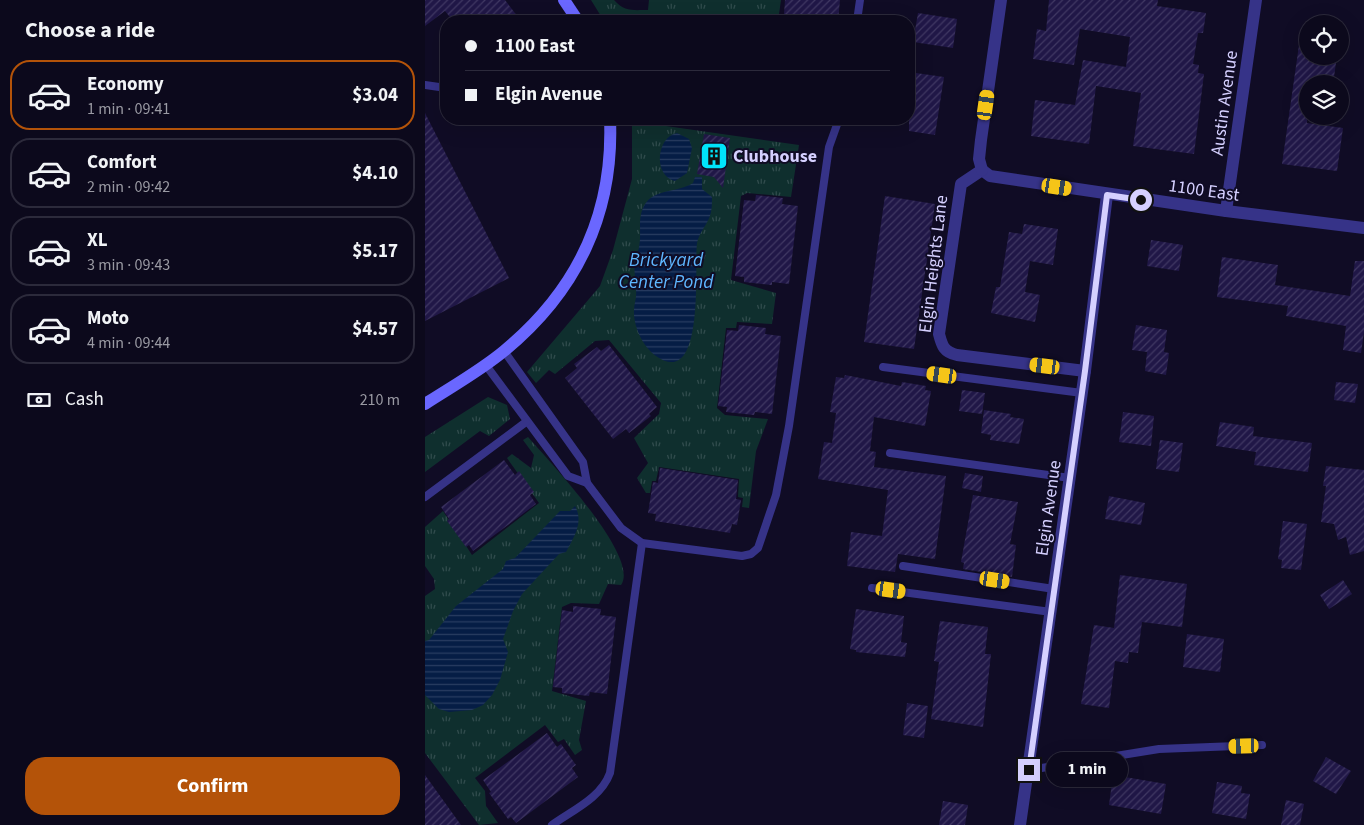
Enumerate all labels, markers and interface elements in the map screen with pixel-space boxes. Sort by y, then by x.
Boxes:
text: Choose a ride [25,14,155,46]
map controls [1299,15,1349,125]
button: locate [1299,15,1349,65]
text: 1100 East [495,33,575,60]
street label: Austin Avenue [1205,49,1244,157]
text: Economy [87,71,164,98]
icon: car [27,73,72,118]
button: layers [1299,75,1349,125]
text: Elgin Avenue [495,81,603,108]
text: $3.04 [352,82,398,109]
car [976,89,995,121]
text: 1 min · 09:41 [87,98,170,120]
building icon: Clubhouse [699,141,729,171]
place label: Clubhouse [733,144,817,169]
text: Comfort [87,149,157,176]
icon: car [27,151,72,196]
text: $4.10 [352,160,398,187]
street label: 1100 East [1167,173,1241,208]
text: 2 min · 09:42 [87,176,170,198]
car [1041,177,1072,197]
route start [1130,189,1152,211]
street label: Elgin Heights Lane [913,194,954,334]
text: XL [87,227,108,254]
icon: car [27,229,72,274]
text: $5.17 [352,238,398,265]
water label: Brickyard Center Pond [619,247,714,296]
text: 3 min · 09:43 [87,254,170,276]
text: Moto [87,305,129,332]
icon: car [27,307,72,352]
text: $4.57 [352,316,398,343]
text: 4 min · 09:44 [87,332,170,354]
car [1029,357,1060,375]
car [926,365,957,385]
icon: cash [25,386,53,414]
text: Cash [65,386,104,413]
text: 210 m [360,389,400,411]
street label: Elgin Avenue [1029,458,1068,558]
car [979,570,1010,590]
car [875,580,906,600]
car [1228,738,1259,754]
callout: 1 min [1047,752,1129,788]
button: Confirm [25,757,400,815]
text: 1 min [1068,758,1106,780]
route end [1018,759,1040,781]

